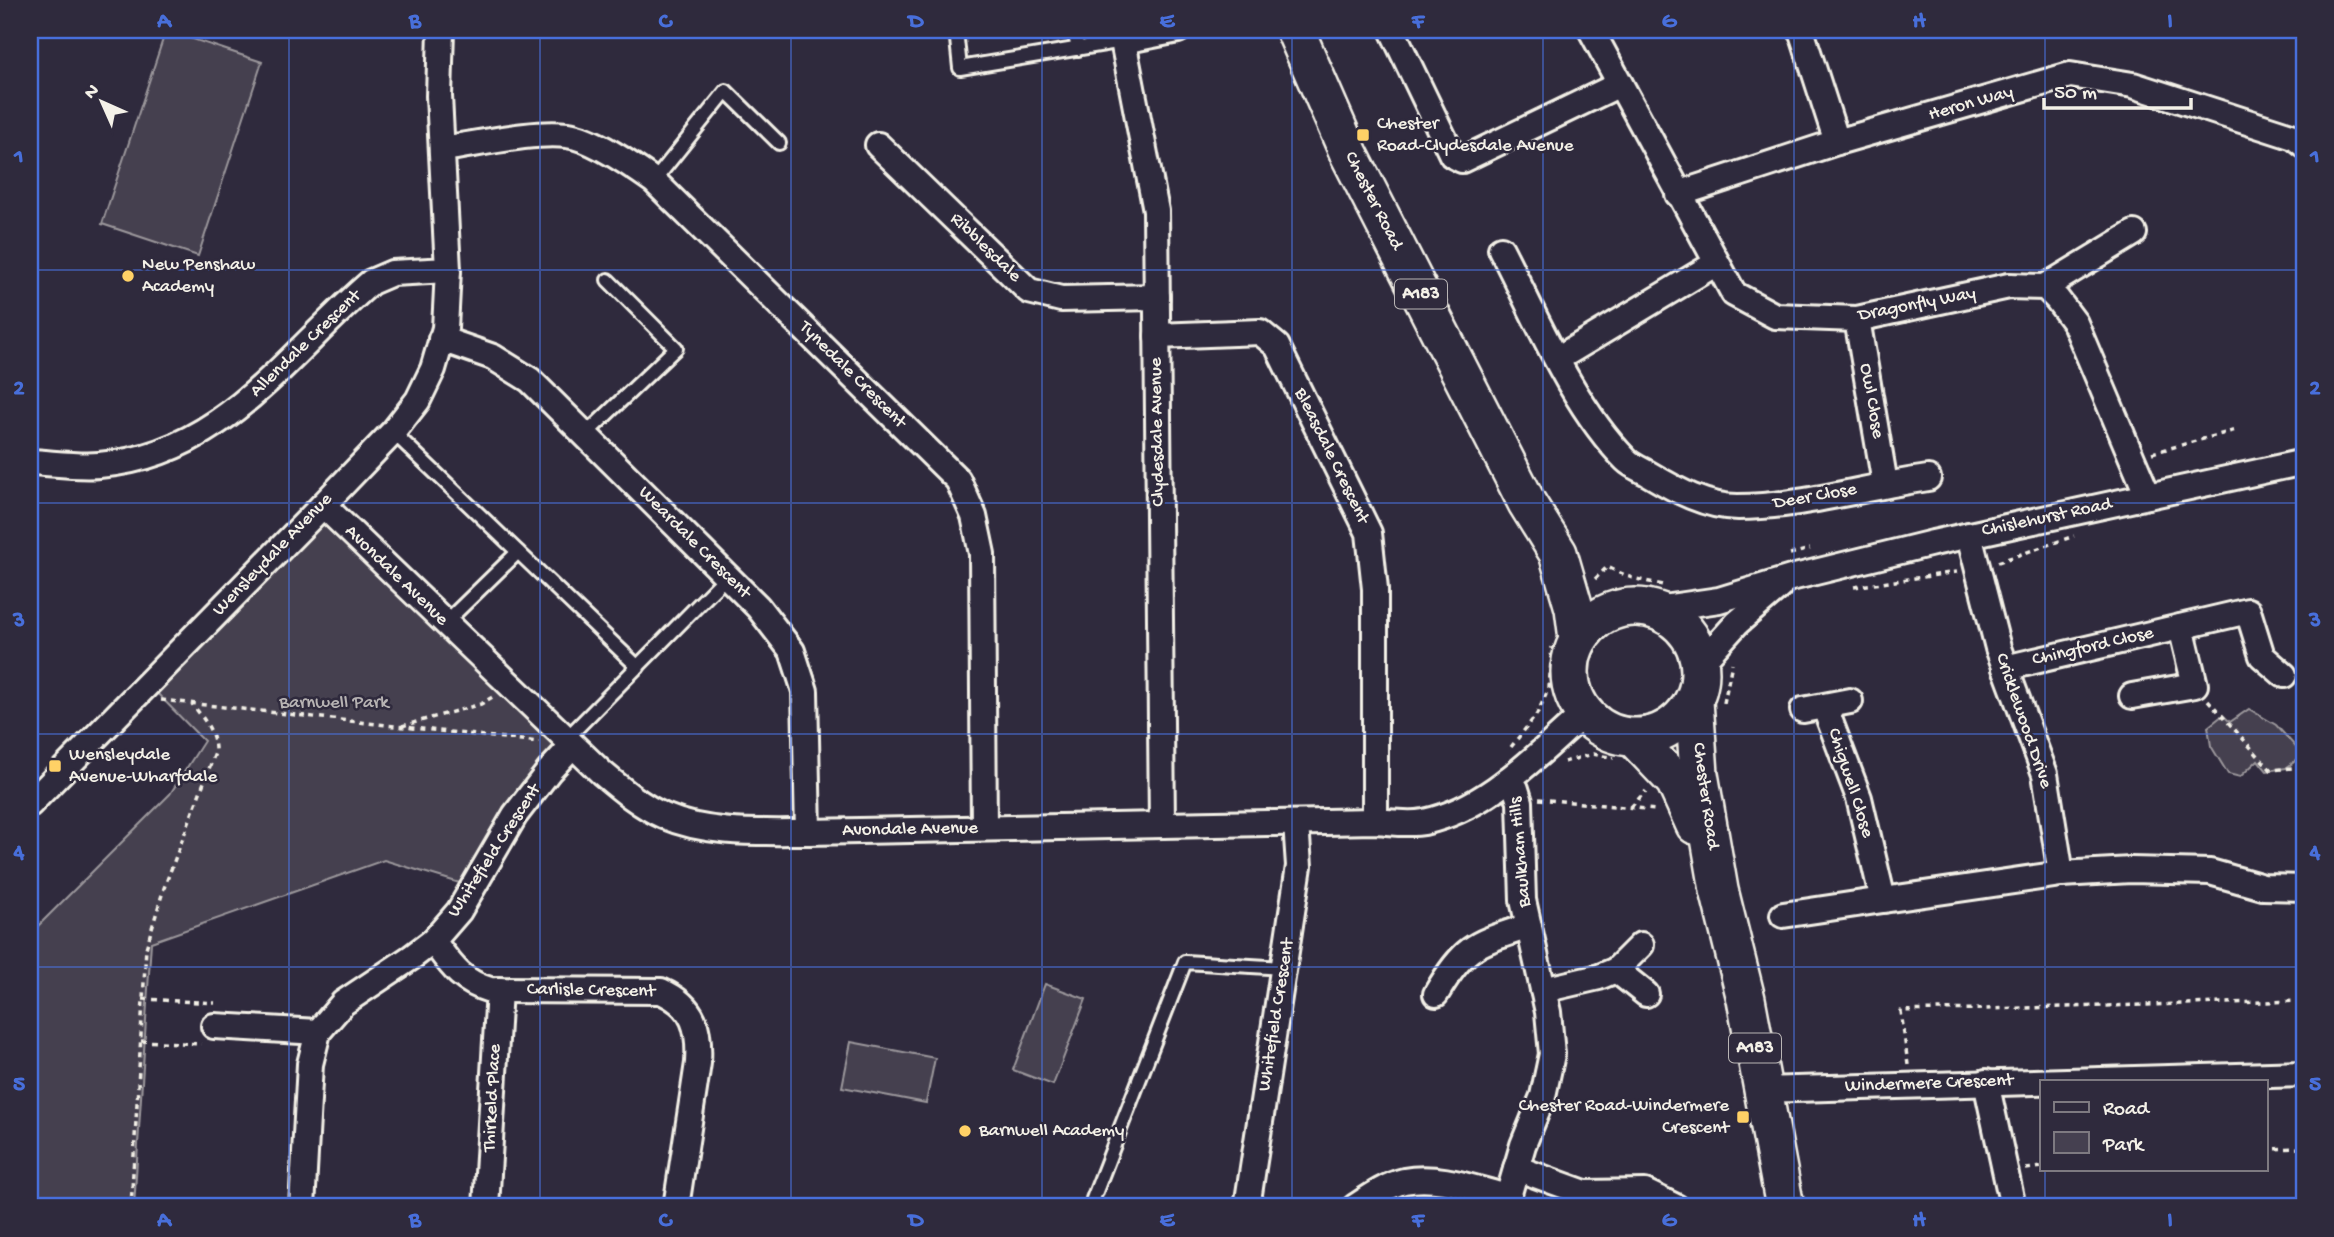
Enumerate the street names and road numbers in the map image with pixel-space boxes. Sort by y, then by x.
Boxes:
street label: Heron Way [1926,81,2017,127]
street label: Chester Road [1338,148,1409,256]
street label: Ribblesdale [944,208,1026,288]
road number: A183 [1395,280,1447,308]
street label: Dragonfly Way [1854,282,1978,328]
street label: Allendale Crescent [246,284,368,403]
street label: Tynedale Crescent [793,316,912,435]
street label: Clydesdale Avenue [1145,357,1171,507]
street label: Owl Close [1853,362,1889,441]
street label: Bleasdale Crescent [1288,383,1375,530]
street label: Deer Close [1769,478,1859,516]
street label: Weardale Crescent [633,482,757,606]
street label: Wensleydale Avenue [208,488,338,621]
street label: Chislehurst Road [1980,493,2116,543]
street label: Avondale Avenue [339,521,453,632]
street label: Chingford Close [2030,622,2156,672]
street label: Cricklewood Drive [1989,650,2057,792]
street label: Chigwell Close [1821,725,1879,841]
street label: Chester Road [1686,741,1724,853]
street label: Whitefield Crescent [443,778,548,922]
street label: Baulkham Hills [1505,795,1537,909]
street label: Avondale Avenue [842,817,978,843]
street label: Whitefield Crescent [1254,935,1301,1093]
street label: Carlisle Crescent [527,978,658,1004]
road number: A183 [1729,1034,1781,1063]
street label: Thirkeld Place [479,1043,507,1153]
street label: Windermere Crescent [1845,1069,2016,1098]

